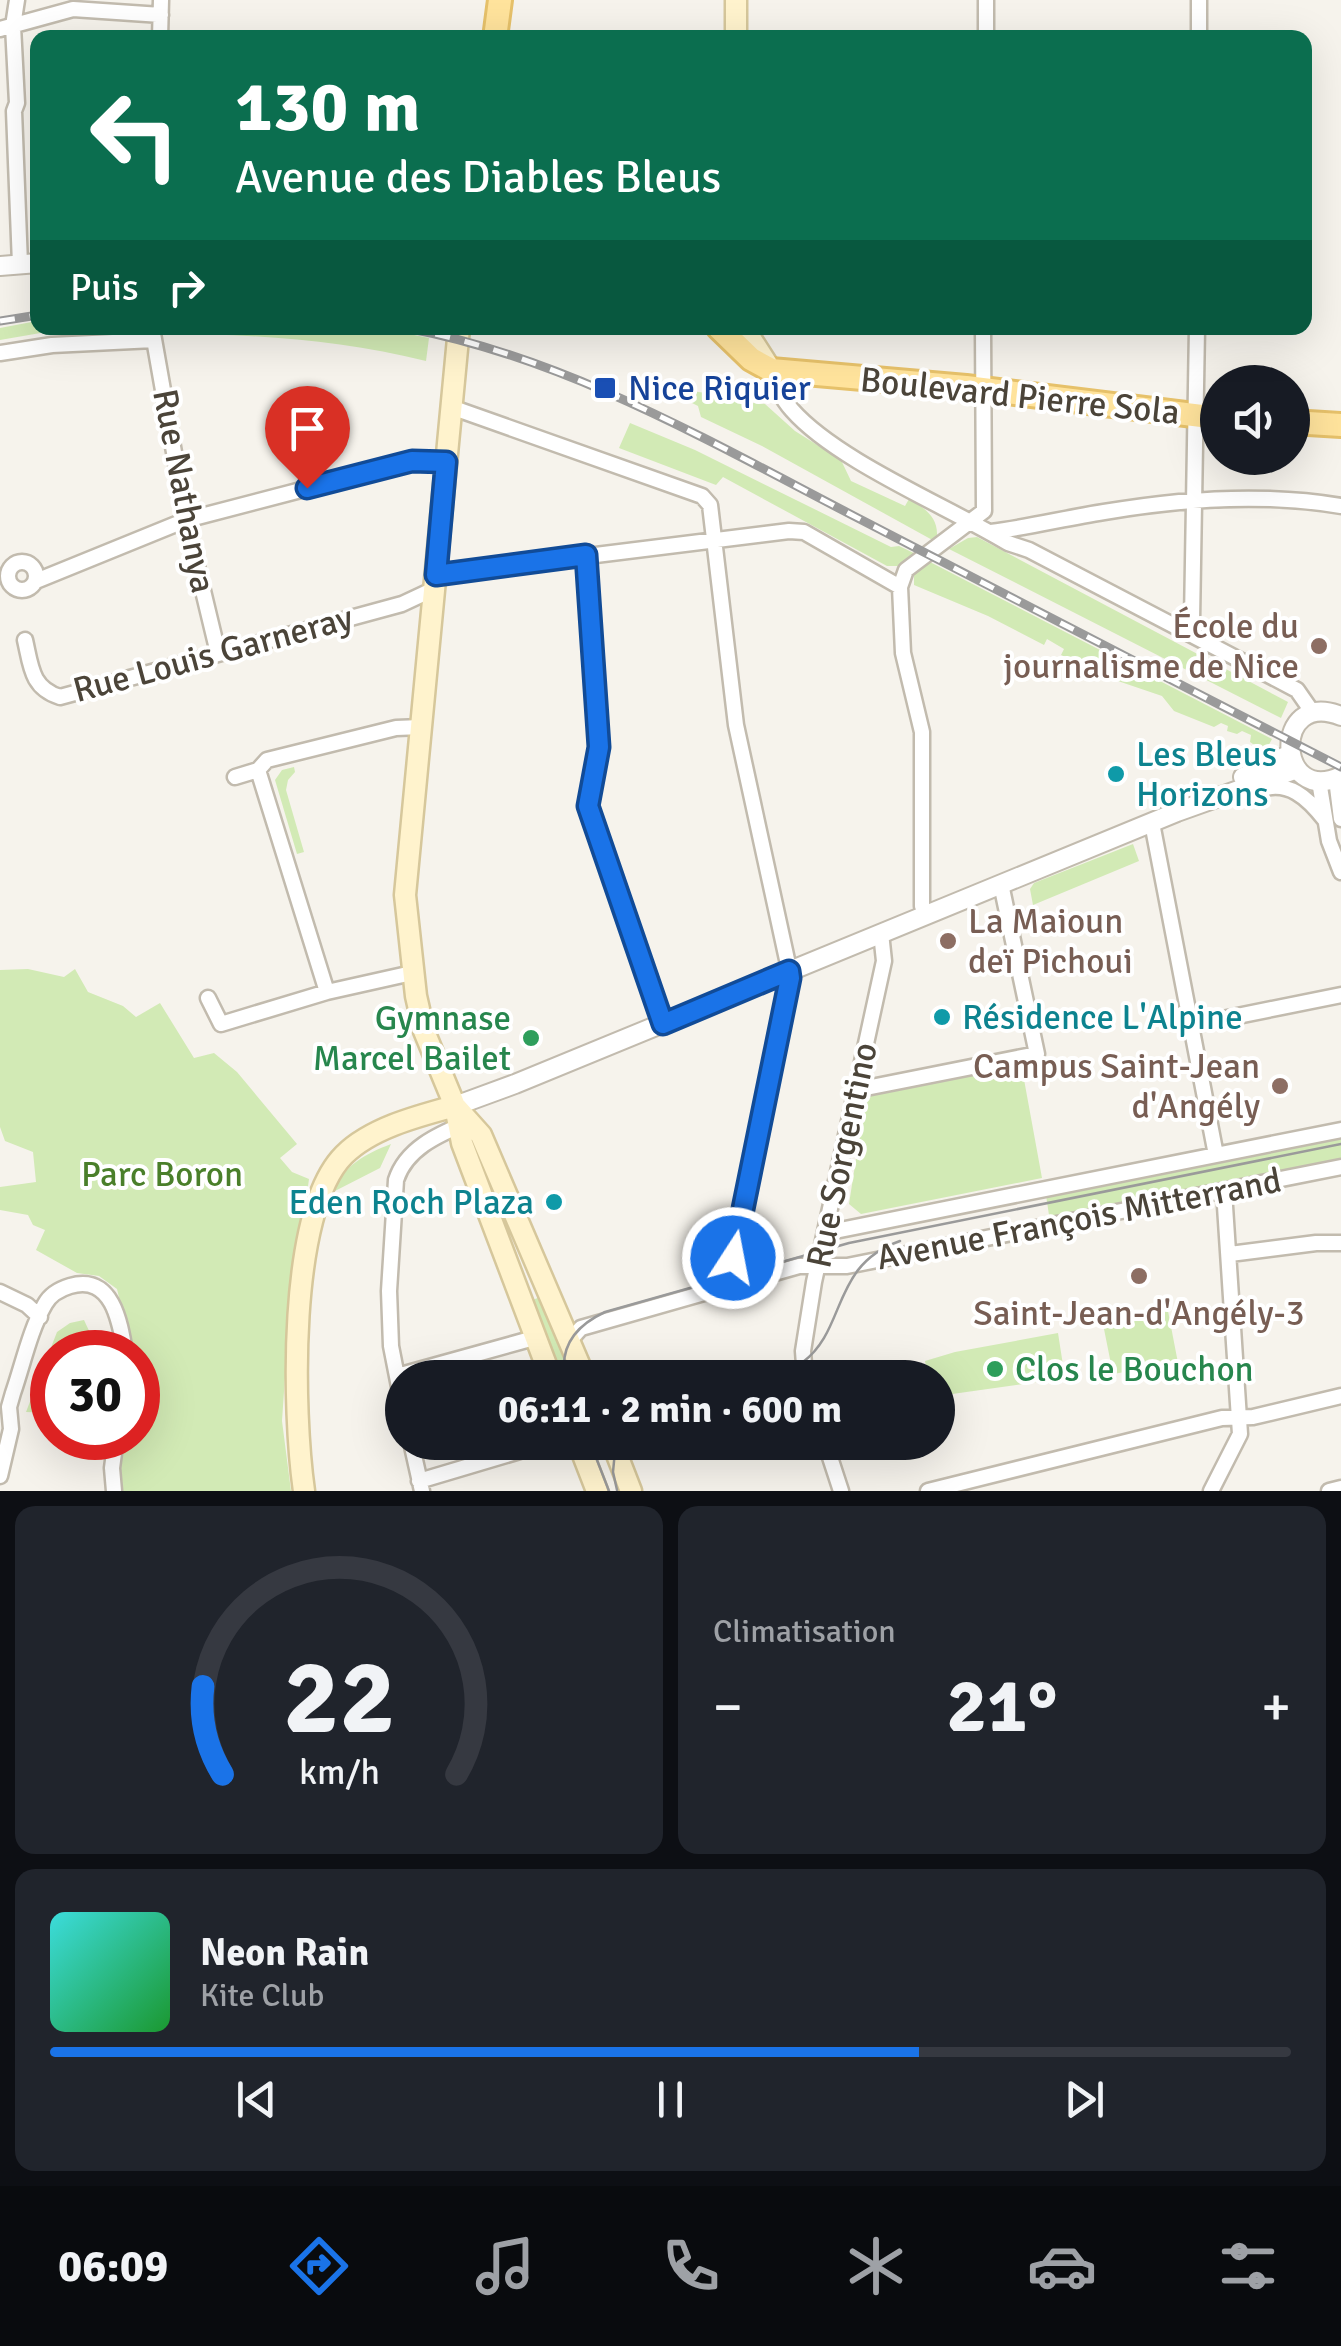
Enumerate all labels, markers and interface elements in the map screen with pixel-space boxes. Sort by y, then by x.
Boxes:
text: 130 m [235,64,420,150]
icon: left [70,70,200,200]
text: Avenue des Diables Bleus [235,150,721,205]
icon: right [159,260,214,315]
text: Puis [70,264,139,311]
street label: Boulevard Pierre Sola [858,358,1182,434]
map controls [1200,365,1310,475]
button: sound [1200,365,1310,475]
place label: Nice Riquier [628,367,811,410]
marker: Nice Riquier [592,375,618,401]
street label: Rue Nathanya [143,385,225,597]
pin [265,386,350,489]
icon: arrive [280,401,335,456]
street label: Rue Louis Garneray [69,596,357,712]
place label: École du journalisme de Nice [1003,605,1299,688]
marker: École du journalisme de Nice [1308,635,1330,657]
place label: Les Bleus Horizons [1136,733,1277,816]
marker: Les Bleus Horizons [1105,763,1127,785]
place label: La Maioun deï Pichoui [968,900,1133,983]
marker: La Maioun deï Pichoui [937,930,959,952]
place label: Résidence L'Alpine [962,996,1243,1039]
place label: Gymnase Marcel Bailet [313,997,511,1080]
marker: Résidence L'Alpine [931,1006,953,1028]
marker: Gymnase Marcel Bailet [520,1027,542,1049]
street label: Rue Sorgentino [797,1038,887,1272]
place label: Campus Saint-Jean d'Angély [973,1045,1260,1128]
marker: Campus Saint-Jean d'Angély [1269,1075,1291,1097]
park label: Parc Boron [81,1153,243,1196]
street label: Avenue François Mitterrand [873,1159,1285,1279]
place label: Eden Roch Plaza [288,1181,534,1224]
marker: Eden Roch Plaza [543,1191,565,1213]
position arrow [681,1206,785,1310]
marker: Saint-Jean-d'Angély-3 [1128,1265,1150,1287]
place label: Saint-Jean-d'Angély-3 [973,1292,1305,1335]
speed limit sign: 30 [30,1330,160,1460]
place label: Clos le Bouchon [1015,1348,1254,1391]
marker: Clos le Bouchon [984,1358,1006,1380]
text: 06:11 · 2 min · 600 m [498,1386,842,1433]
text: Climatisation [713,1612,896,1651]
text: 22 [283,1634,395,1762]
text: 21° [947,1660,1058,1753]
text: − [713,1673,743,1741]
text: + [1261,1673,1291,1741]
text: km/h [299,1750,379,1794]
text: Neon Rain [200,1929,369,1976]
text: Kite Club [200,1976,324,2015]
icon: previous [229,2072,284,2127]
icon: pause [643,2072,698,2127]
icon: next [1057,2072,1112,2127]
icon: directions [284,2231,354,2301]
icon: music [470,2231,540,2301]
icon: phone [656,2231,726,2301]
icon: climate [841,2231,911,2301]
icon: car [1027,2231,1097,2301]
icon: filters [1213,2231,1283,2301]
text: 06:09 [58,2239,168,2294]

